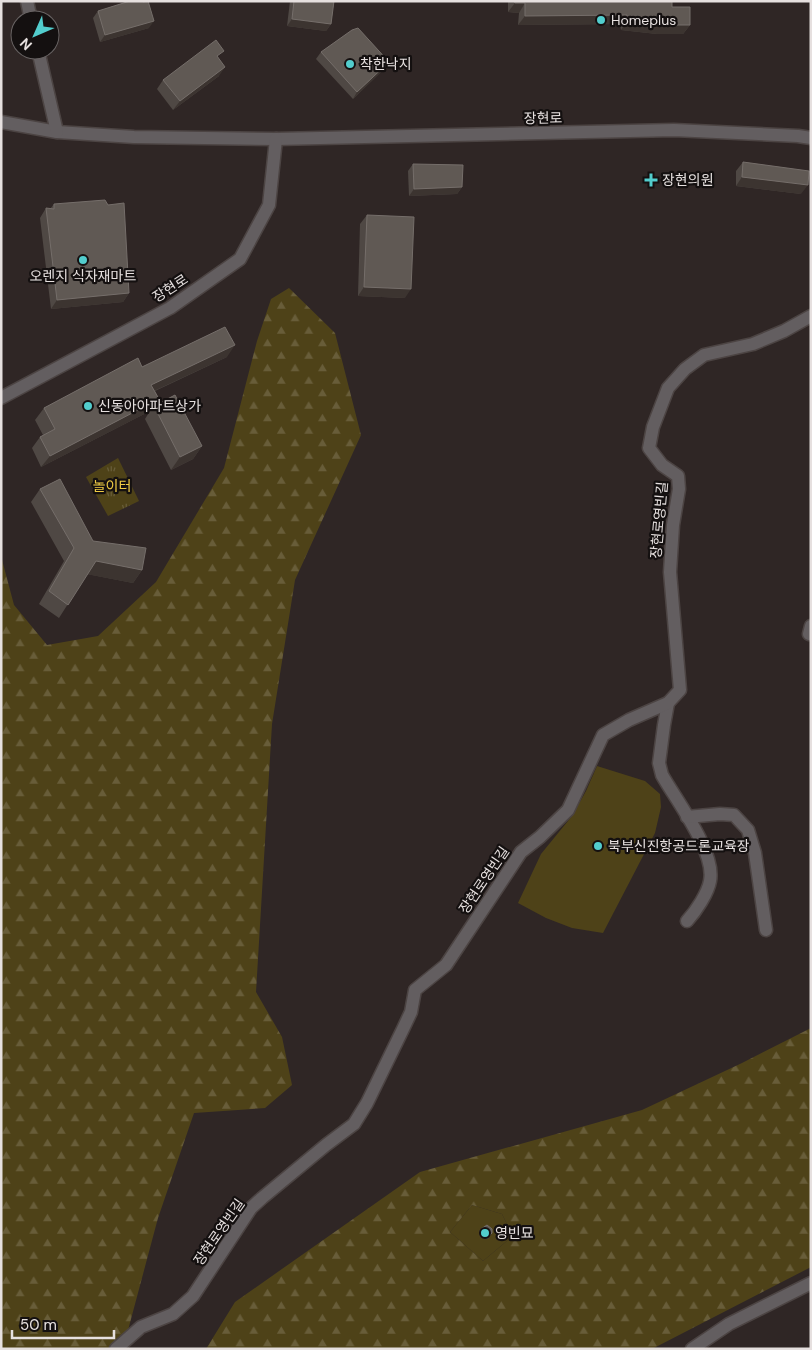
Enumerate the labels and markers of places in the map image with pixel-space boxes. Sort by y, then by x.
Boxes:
place label: Homeplus [611,11,676,29]
marker: Homeplus [595,14,607,26]
place label: 착한낙지 [360,55,412,73]
marker: 착한낙지 [344,58,356,70]
place label: 장현의원 [662,171,714,189]
marker: 장현의원 [644,173,658,187]
marker: 오렌지 식자재마트 [77,254,89,266]
place label: 오렌지 식자재마트 [30,267,137,285]
place label: 신동아아파트상가 [98,397,201,415]
marker: 신동아아파트상가 [82,400,94,412]
place label: 북부신진항공드론교육장 [608,837,750,855]
marker: 북부신진항공드론교육장 [592,840,604,852]
place label: 영빈묘 [495,1224,534,1242]
marker: 영빈묘 [479,1227,491,1239]

